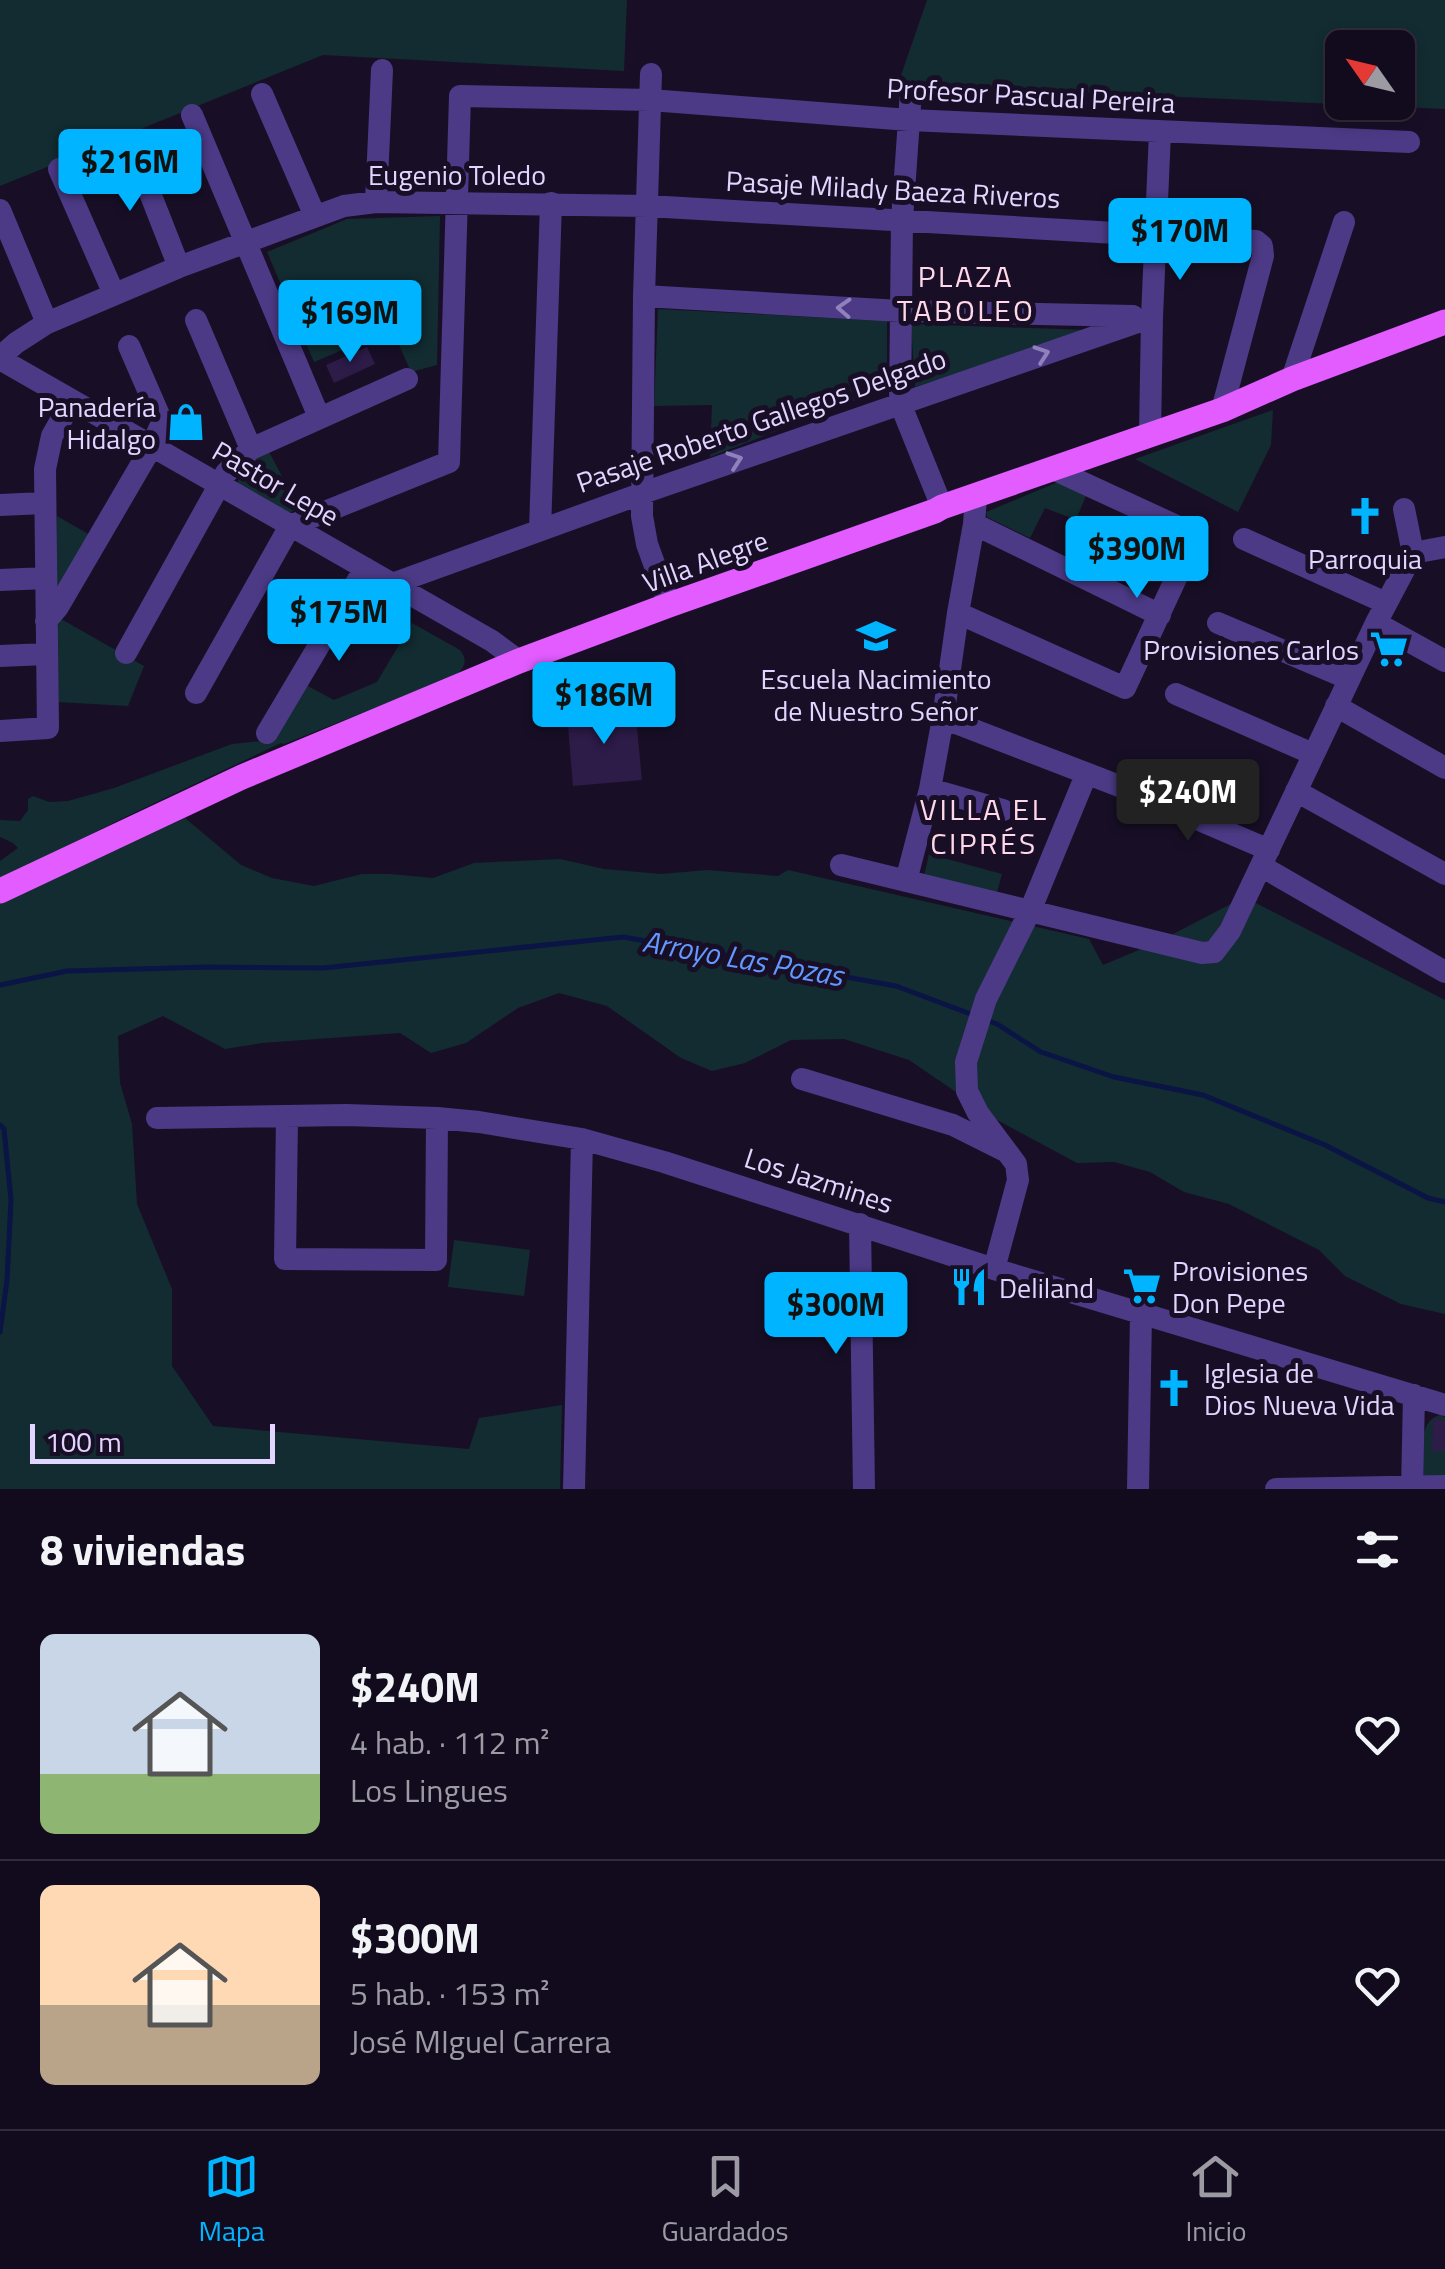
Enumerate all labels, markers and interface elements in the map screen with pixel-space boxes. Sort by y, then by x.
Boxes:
north arrow [1325,30,1415,120]
map controls [1325,30,1415,120]
street label: Profesor Pascual Pereira [886,66,1176,124]
pin: $216M [60,129,200,214]
text: $216M [80,137,180,185]
street label: Eugenio Toledo [368,153,546,196]
street label: Pasaje Milady Baeza Riveros [725,159,1061,219]
pin: $170M [1110,198,1250,283]
text: $170M [1130,206,1230,254]
district label: PLAZA TABOLEO [897,253,1035,333]
pin: $169M [280,280,420,365]
text: $169M [300,288,400,336]
one-way arrow [836,298,852,319]
street label: Pasaje Roberto Gallegos Delgado [570,336,952,504]
one-way arrow [1033,345,1050,366]
place label: Panadería Hidalgo [38,385,156,460]
shop icon: Panadería Hidalgo [165,401,207,443]
street label: Pastor Lepe [205,429,347,537]
one-way arrow [726,452,743,472]
church icon: Parroquia [1344,495,1386,537]
pin: $390M [1067,516,1207,601]
street label: Villa Alegre [636,518,774,604]
text: $390M [1087,524,1187,572]
place label: Parroquia [1308,537,1422,580]
pin: $175M [269,579,409,664]
text: $175M [289,587,389,635]
school or university icon: Escuela Nacimiento de Nuestro Señor [855,615,897,657]
place label: Provisiones Carlos [1143,628,1359,671]
supermarket icon: Provisiones Carlos [1368,628,1410,670]
place label: Escuela Nacimiento de Nuestro Señor [761,657,991,732]
pin: $186M [534,662,674,747]
text: $186M [554,670,654,718]
pin: $240M [1118,759,1258,844]
text: $240M [1138,767,1238,815]
district label: VILLA EL CIPRÉS [919,786,1049,866]
water label: Arroyo Las Pozas [639,918,849,999]
street label: Los Jazmines [739,1136,899,1224]
place label: Provisiones Don Pepe [1172,1249,1308,1324]
supermarket icon: Provisiones Don Pepe [1121,1265,1163,1307]
restaurant icon: Deliland [948,1266,990,1308]
place label: Deliland [999,1266,1094,1309]
pin: $300M [766,1272,906,1357]
text: $300M [786,1280,886,1328]
place label: Iglesia de Dios Nueva Vida [1204,1351,1395,1426]
church icon: Iglesia de Dios Nueva Vida [1153,1367,1195,1409]
scale bar [30,1419,275,1464]
text: 100 m [45,1420,122,1463]
text: 8 viviendas [40,1517,245,1581]
icon: filters [1350,1522,1405,1577]
text: $240M [350,1654,480,1718]
icon: home [120,1674,240,1794]
icon: heart [1350,1707,1405,1762]
text: 4 hab. · 112 m² [350,1718,549,1766]
text: Los Lingues [350,1766,508,1814]
text: $300M [350,1905,480,1969]
icon: home [120,1925,240,2045]
icon: heart [1350,1958,1405,2013]
text: 5 hab. · 153 m² [350,1969,549,2017]
text: José MIguel Carrera [350,2017,611,2065]
tab: Mapa [198,2149,265,2252]
tab: Guardados [662,2149,789,2252]
tab: Inicio [1185,2149,1247,2252]

